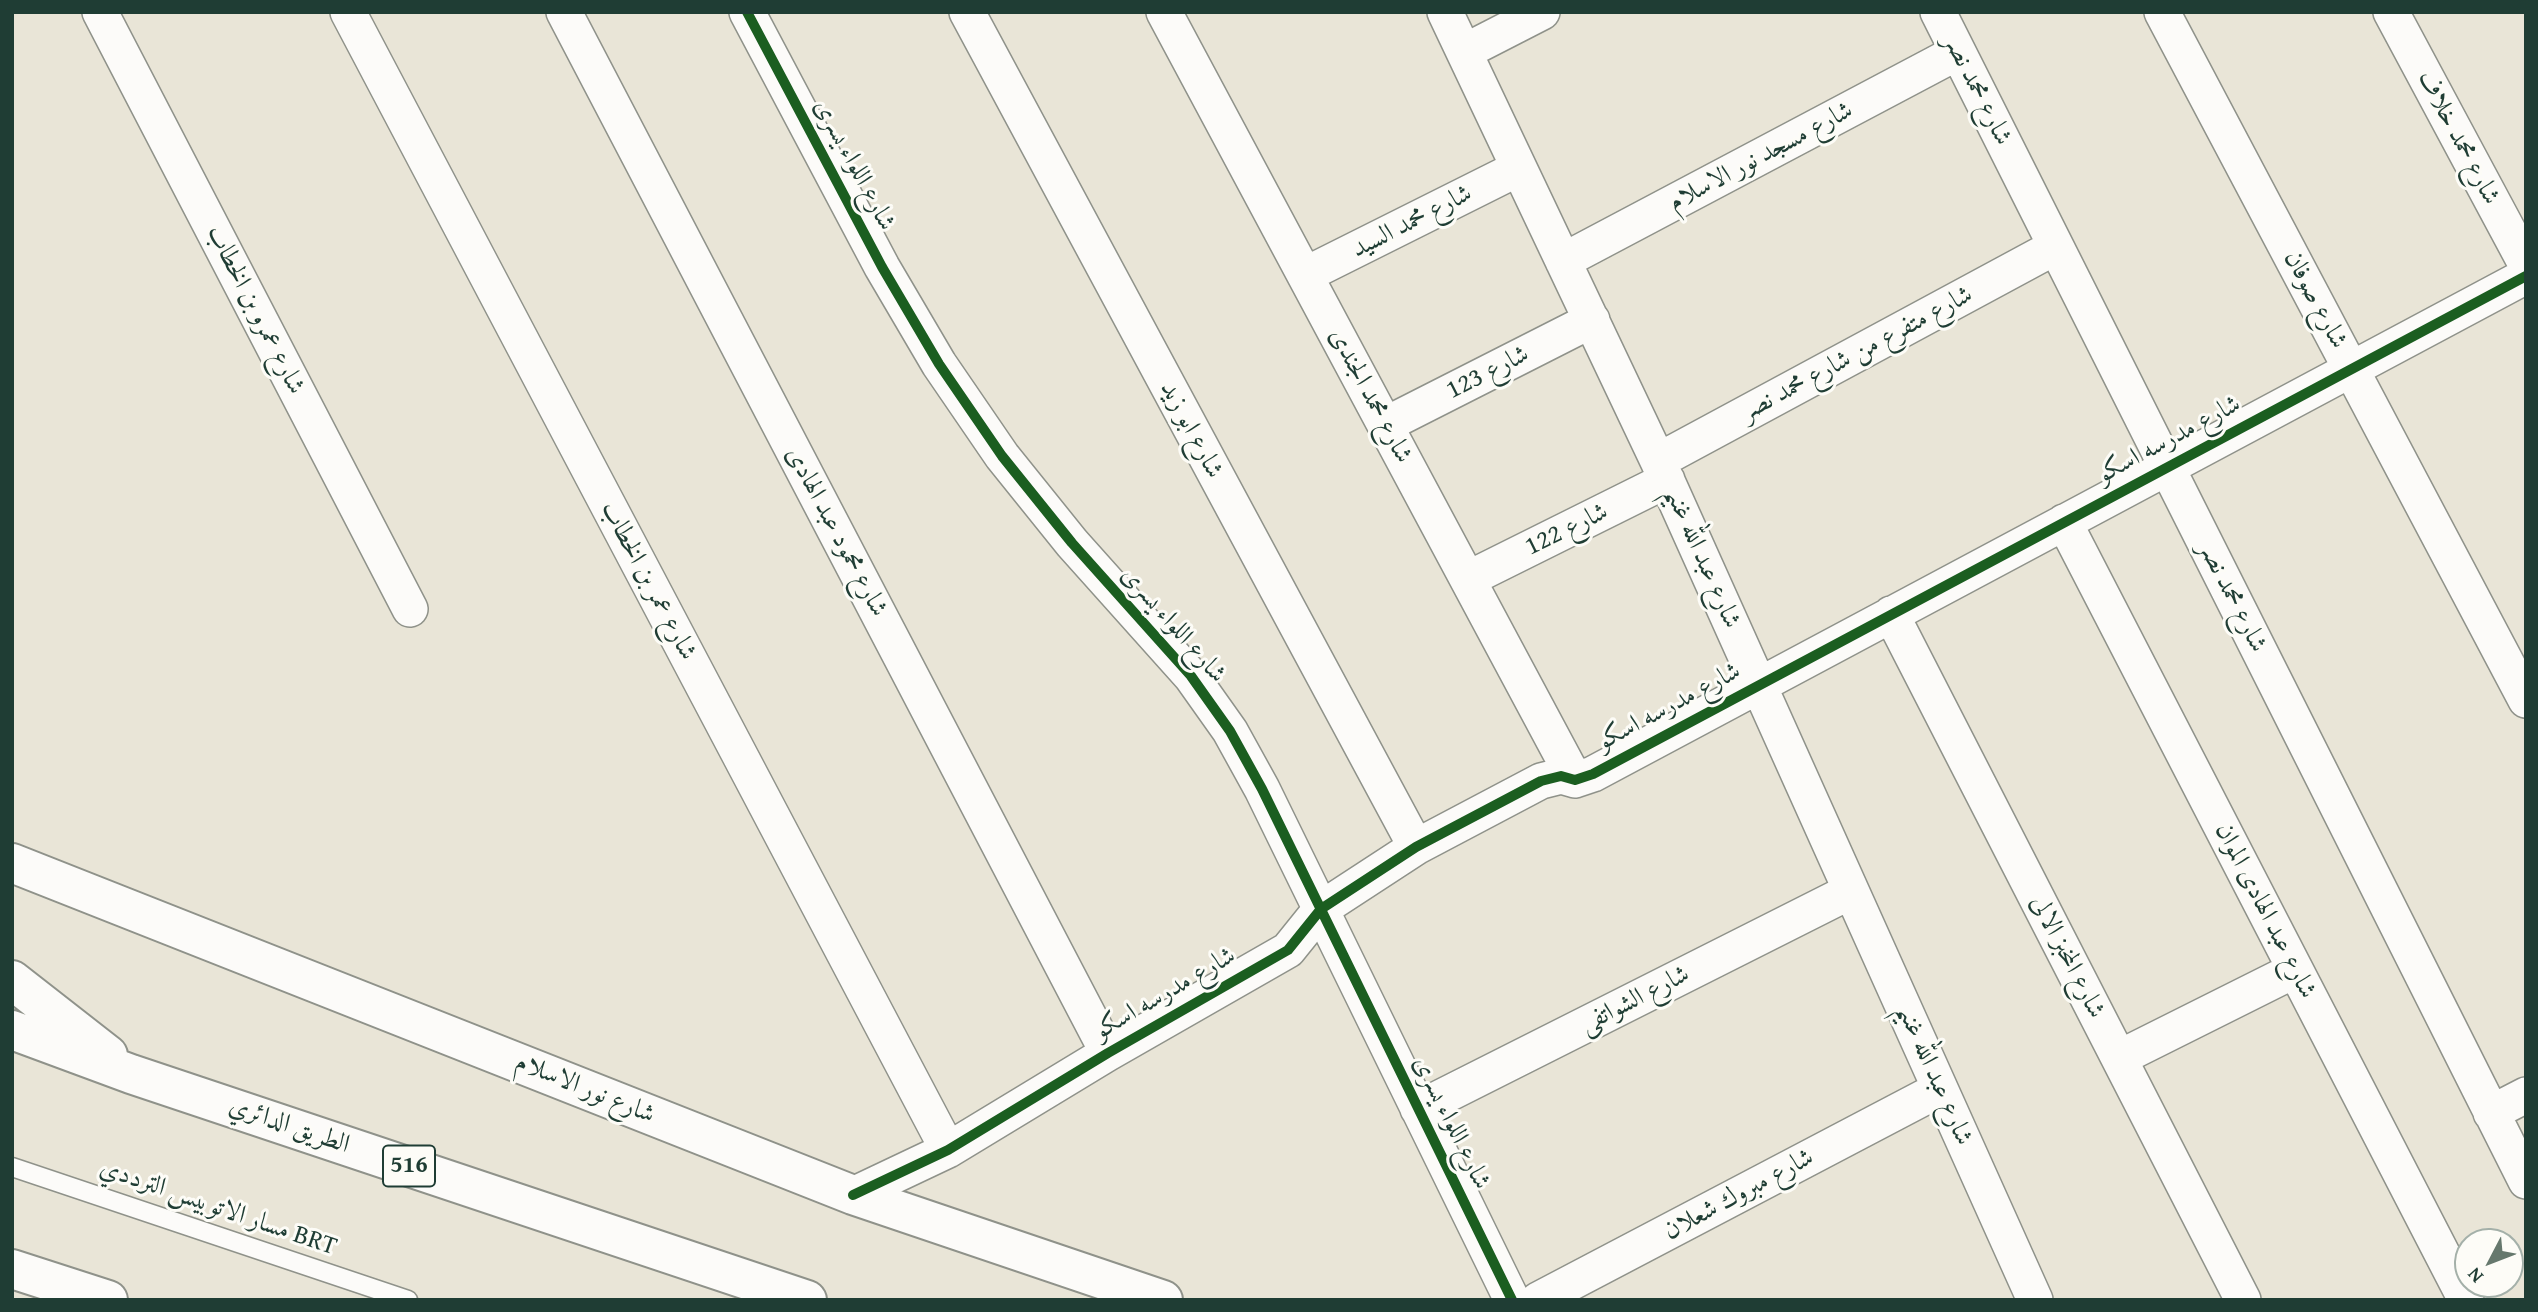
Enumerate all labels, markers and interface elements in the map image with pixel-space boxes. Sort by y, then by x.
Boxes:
street label: شارع محمد نصر [1936,29,2018,151]
street label: شارع محمد خلاف [2410,66,2506,210]
street label: شارع اللواء يسرى [806,94,902,236]
street label: شارع مسجد نور الاسلام [1663,95,1859,219]
street label: شارع محمد السيد [1346,178,1478,266]
street label: شارع عمرو بن الخطاب [199,220,311,400]
street label: شارع صوفان [2276,246,2354,354]
street label: شارع متفرع من شارع محمد نصر [1736,280,1978,428]
street label: شارع محمد الجندى [1321,323,1419,469]
street label: شارع 123 [1442,339,1534,407]
street label: شارع ابو زيد [1152,376,1230,484]
street label: شارع مدرسه اسكو [2092,389,2246,491]
street label: شارع محمود عبد الهادى [778,442,894,622]
street label: شارع عبد الله غنيم [1657,482,1747,634]
street label: شارع عمر بن الخطاب [593,496,703,666]
street label: شارع 122 [1520,497,1614,563]
street label: شارع محمد نصر [2191,536,2273,658]
street label: شارع اللواء يسرى [1114,560,1232,690]
street label: شارع مدرسه اسكو [1592,656,1746,758]
street label: شارع عبد الهادى الموان [2207,818,2323,1004]
street label: شارع المخبز الالى [2023,890,2111,1024]
street label: شارع مدرسه اسكو [1089,941,1241,1047]
street label: شارع الشواتفى [1575,959,1695,1041]
street label: شارع عبد الله غنيم [1889,999,1979,1151]
street label: شارع نور الاسلام [511,1047,659,1131]
street label: شارع اللواء يسرى [1405,1051,1497,1195]
street label: الطريق الدائري [224,1091,354,1161]
street label: شارع مبروك شعلان [1659,1142,1819,1248]
road number: 516 [383,1146,435,1186]
street label: مسار الاتوبيس الترددي BRT [95,1153,341,1263]
north arrow [2454,1228,2524,1298]
text: N [2460,1262,2490,1290]

